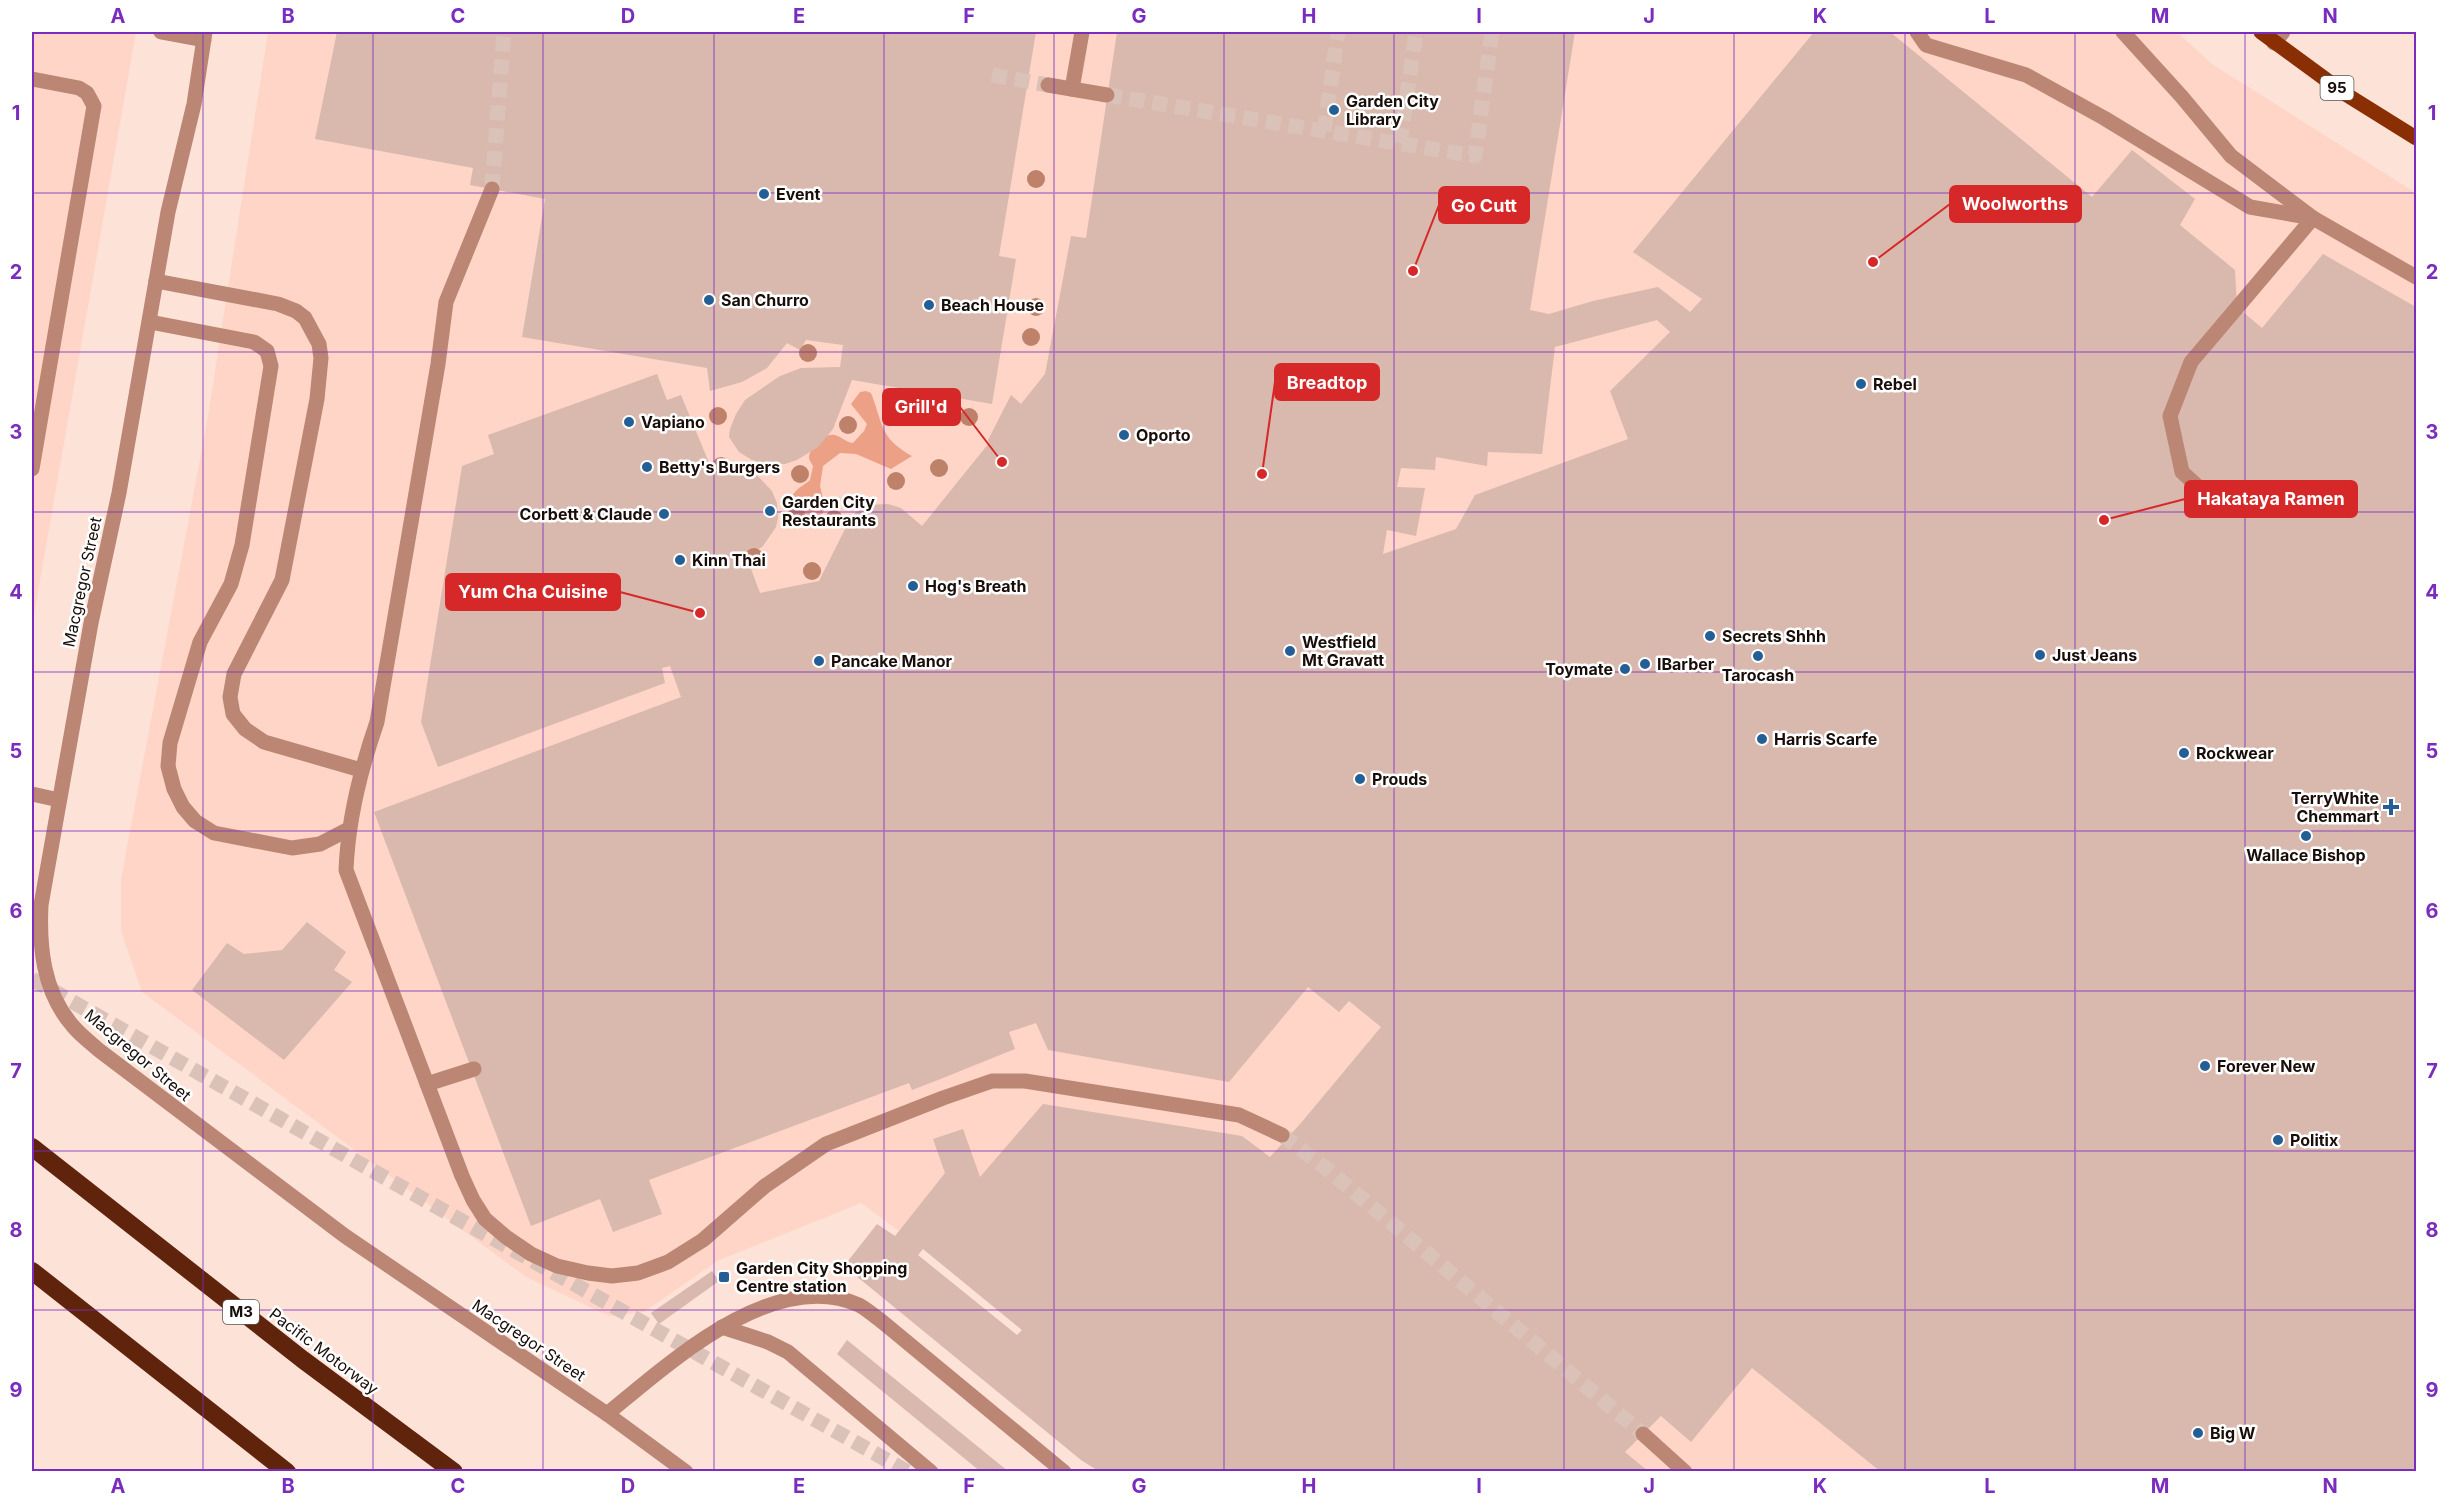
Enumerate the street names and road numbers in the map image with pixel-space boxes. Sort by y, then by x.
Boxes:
road number: 95 [2320,76,2354,100]
street label: Macgregor Street [58,515,106,649]
street label: Macgregor Street [81,1005,195,1105]
street label: Macgregor Street [468,1295,590,1385]
road number: M3 [223,1300,259,1324]
street label: Pacific Motorway [266,1303,382,1399]

